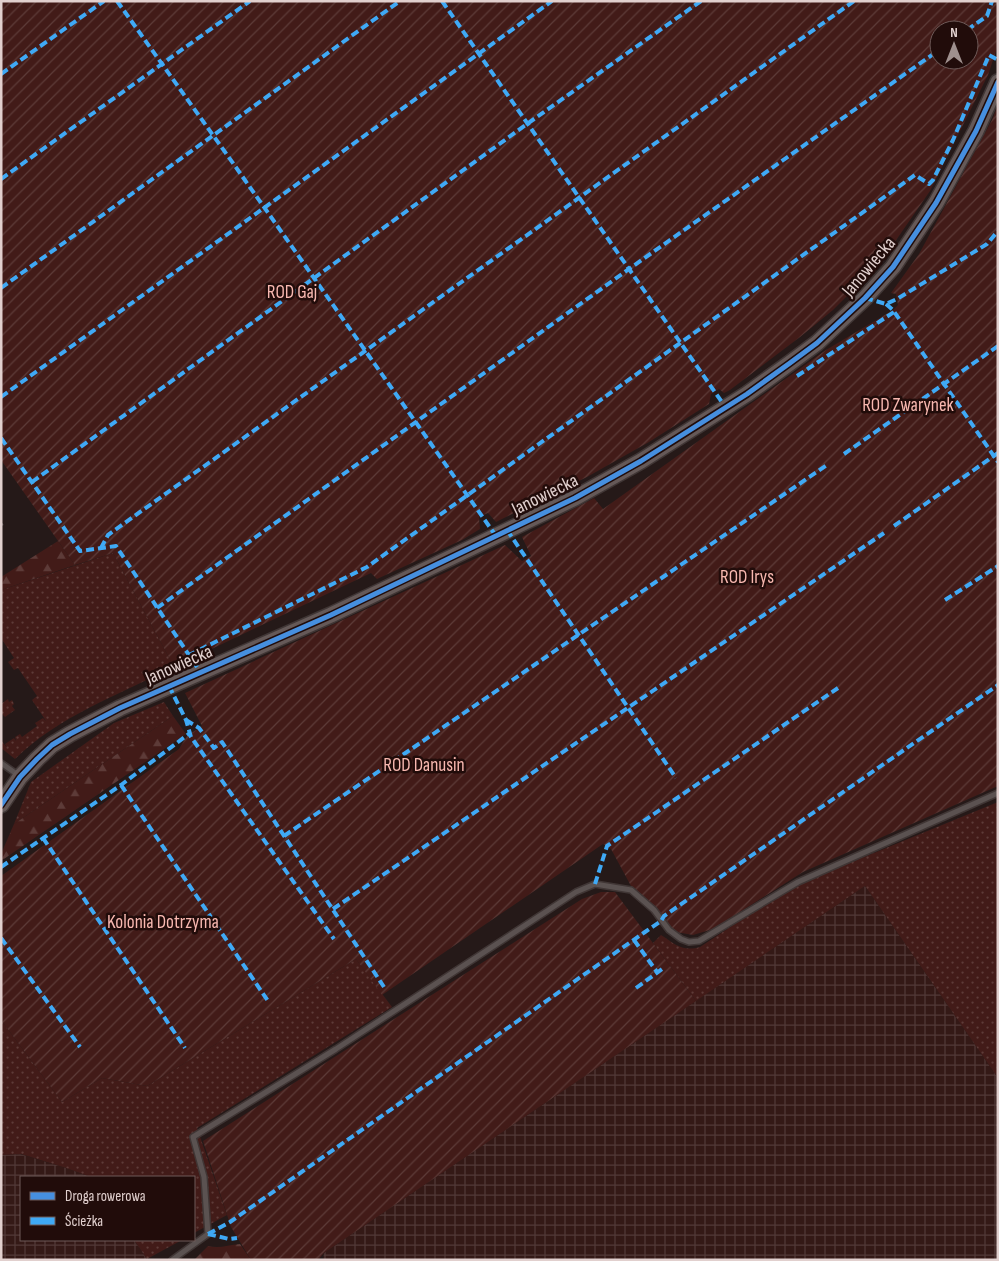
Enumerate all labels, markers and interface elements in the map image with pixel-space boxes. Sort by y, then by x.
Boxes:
north arrow [929,20,979,70]
text: N [950,24,958,41]
street label: Janowiecka [837,232,901,302]
park label: ROD Gaj [267,281,317,304]
park label: ROD Zwarynek [862,394,955,417]
street label: Janowiecka [507,469,582,521]
park label: ROD Irys [720,566,774,589]
street label: Janowiecka [141,640,216,690]
park label: ROD Danusin [383,754,465,777]
park label: Kolonia Dotrzyma [107,911,219,934]
legend [20,1176,195,1241]
text: Droga rowerowa [65,1187,146,1206]
text: Ścieżka [65,1212,103,1231]

